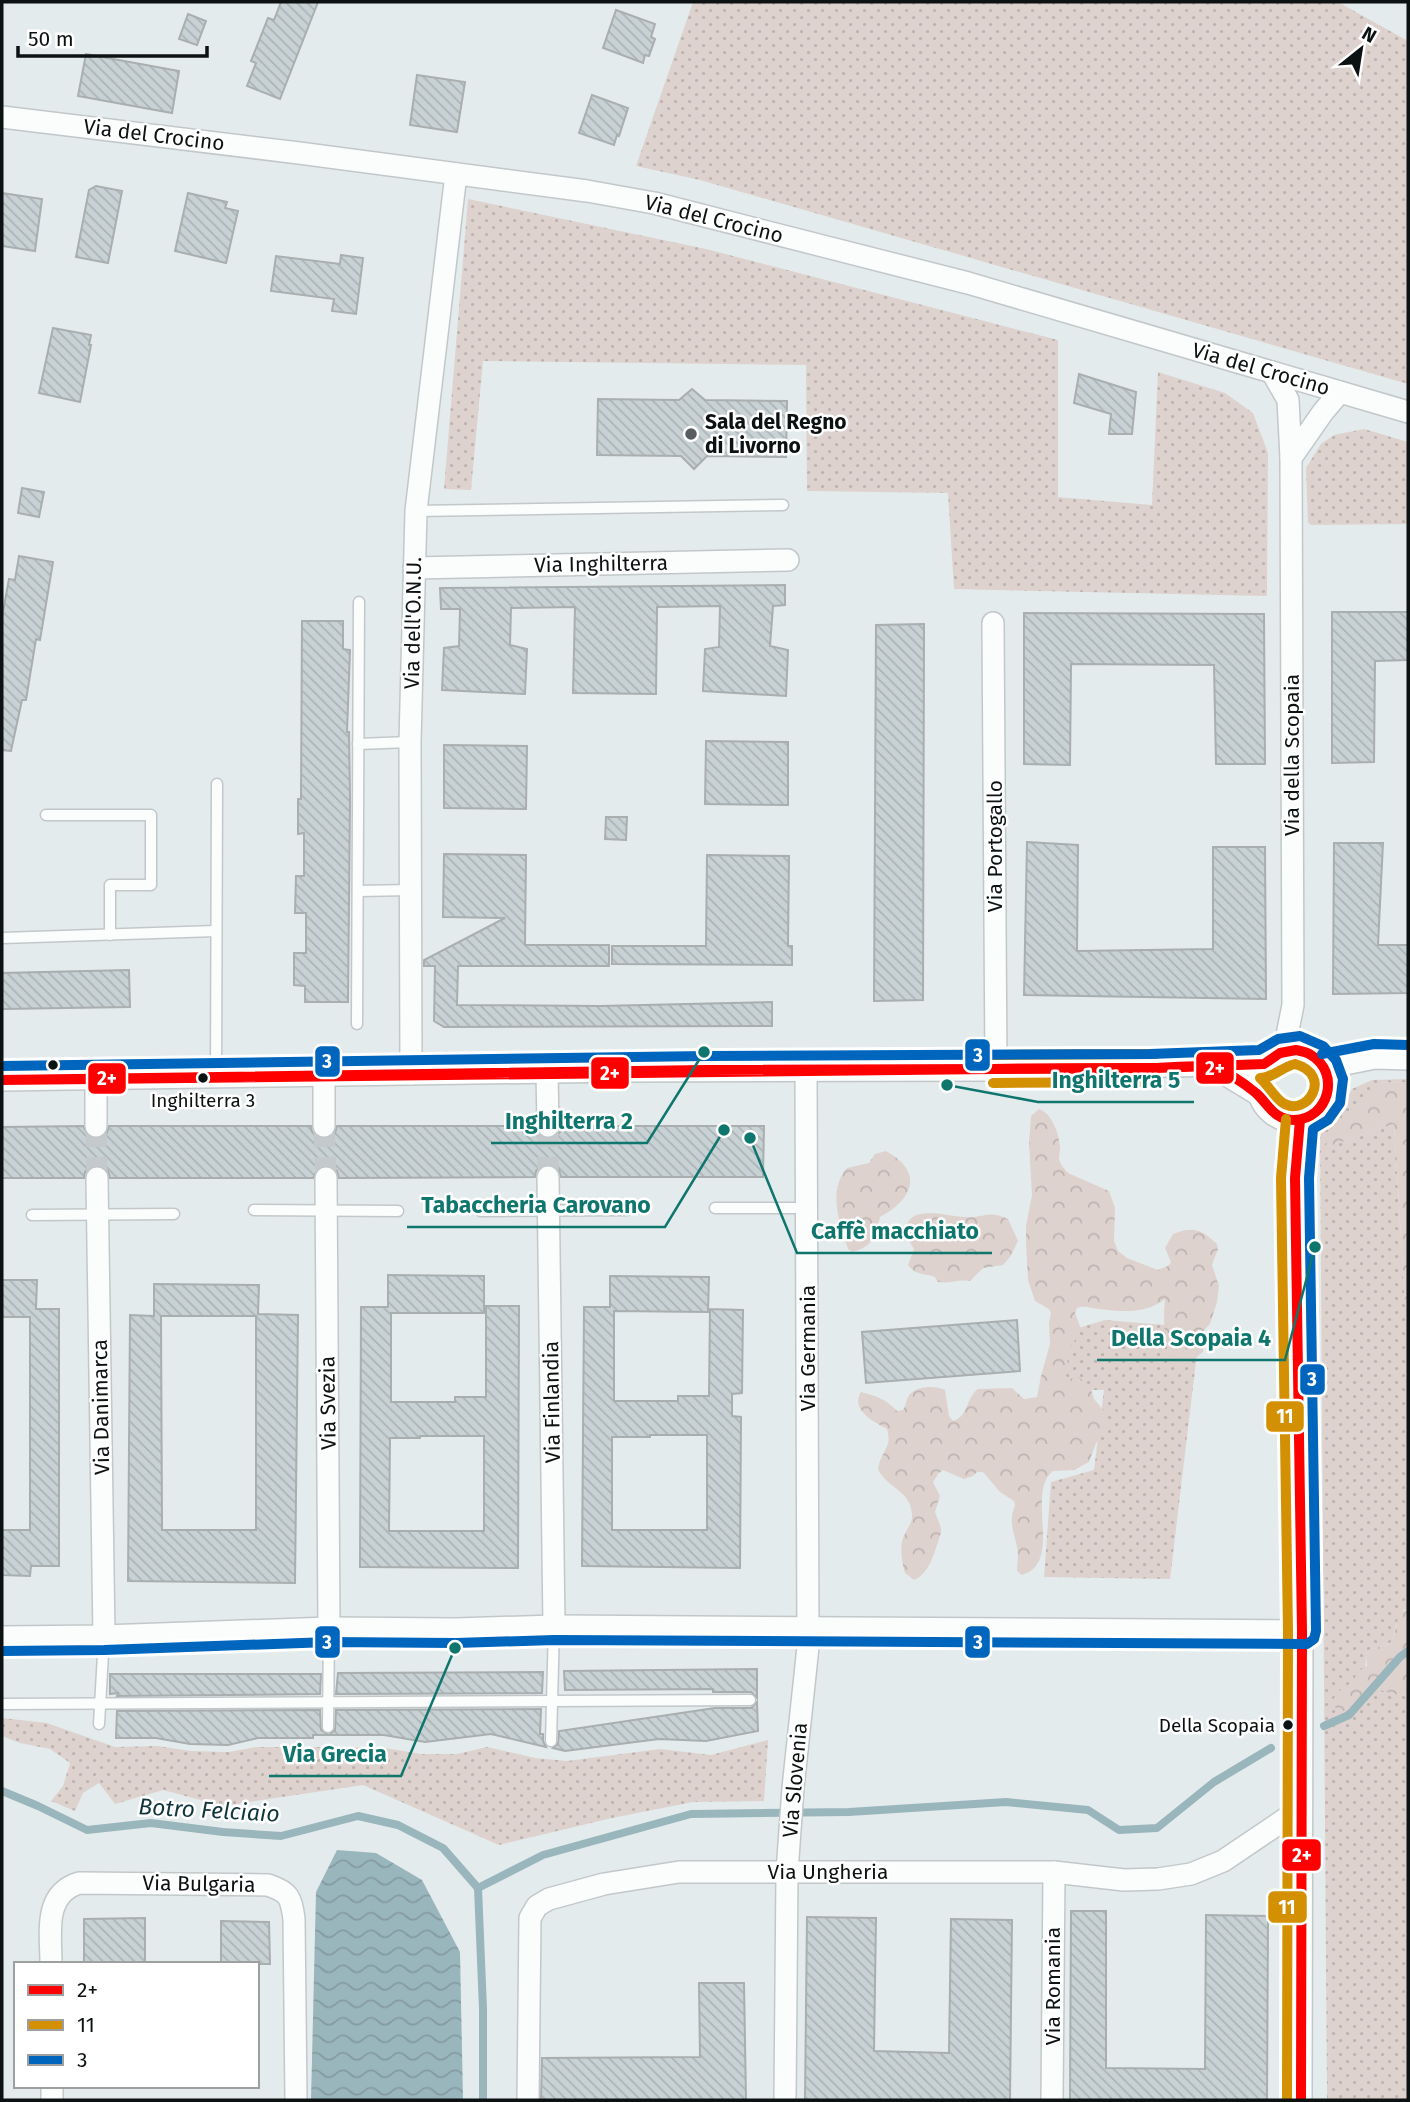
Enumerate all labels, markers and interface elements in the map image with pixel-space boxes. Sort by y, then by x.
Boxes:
scale bar [18,14,206,58]
north arrow [1326,14,1396,84]
text: N [1358,22,1380,48]
text: 50 m [28,26,74,52]
street label: Via del Crocino [82,113,226,157]
street label: Via del Crocino [642,189,786,249]
street label: Via del Crocino [1189,337,1333,401]
place label: Sala del Regno di Livorno [705,409,847,459]
marker: Sala del Regno di Livorno [683,426,699,442]
street label: Via Inghilterra [534,550,668,578]
street label: Via dell'O.N.U. [399,557,427,689]
street label: Via della Scopaia [1279,674,1305,836]
street label: Via Portogallo [982,780,1008,912]
line badge: 3 [964,1038,991,1072]
text: 3 [972,1044,983,1067]
line badge: 3 [314,1045,341,1078]
text: 3 [321,1050,332,1073]
line badge: 2+ [1195,1051,1235,1085]
line badge: 2+ [590,1056,630,1090]
text: 2+ [1205,1057,1225,1080]
unlabelled marker [46,1058,60,1072]
callout: Inghilterra 5 [1038,1058,1194,1102]
line badge: 2+ [87,1062,127,1095]
text: 2+ [600,1062,620,1085]
text: Inghilterra 5 [1052,1066,1180,1094]
text: 2+ [97,1067,117,1090]
marker: Inghilterra 3 [196,1071,210,1085]
place label: Inghilterra 3 [151,1089,255,1112]
callout: Inghilterra 2 [491,1099,647,1143]
text: Inghilterra 2 [505,1107,633,1135]
callout: Tabaccheria Carovano [407,1183,665,1227]
text: Tabaccheria Carovano [421,1191,651,1219]
callout: Caffè macchiato [797,1209,992,1253]
text: Caffè macchiato [811,1217,979,1245]
street label: Via Germania [795,1285,821,1411]
callout: Della Scopaia 4 [1097,1316,1285,1360]
text: Della Scopaia 4 [1111,1324,1271,1352]
street label: Via Danimarca [87,1339,115,1475]
street label: Via Finlandia [538,1341,566,1463]
street label: Via Svezia [314,1356,342,1450]
line badge: 3 [1299,1363,1326,1396]
text: 3 [1306,1368,1317,1391]
line badge: 11 [1265,1400,1305,1433]
text: 11 [1276,1405,1294,1428]
line badge: 3 [314,1625,341,1659]
line badge: 3 [964,1625,991,1659]
text: 3 [321,1631,332,1654]
text: 3 [972,1631,983,1654]
place label: Della Scopaia [1159,1714,1275,1737]
marker: Della Scopaia [1281,1718,1295,1732]
street label: Via Slovenia [777,1721,813,1839]
callout: Via Grecia [269,1732,401,1776]
text: Via Grecia [282,1740,387,1768]
water label: Botro Felciaio [138,1792,280,1828]
line badge: 2+ [1281,1838,1322,1872]
text: 2+ [1292,1844,1312,1867]
street label: Via Ungheria [768,1859,888,1885]
street label: Via Bulgaria [142,1870,256,1898]
line badge: 11 [1267,1890,1308,1924]
text: 11 [1278,1896,1296,1919]
street label: Via Romania [1040,1927,1066,2045]
legend [14,1962,259,2088]
text: 2+ [77,1977,98,2003]
text: 11 [77,2012,95,2038]
text: 3 [77,2047,87,2073]

